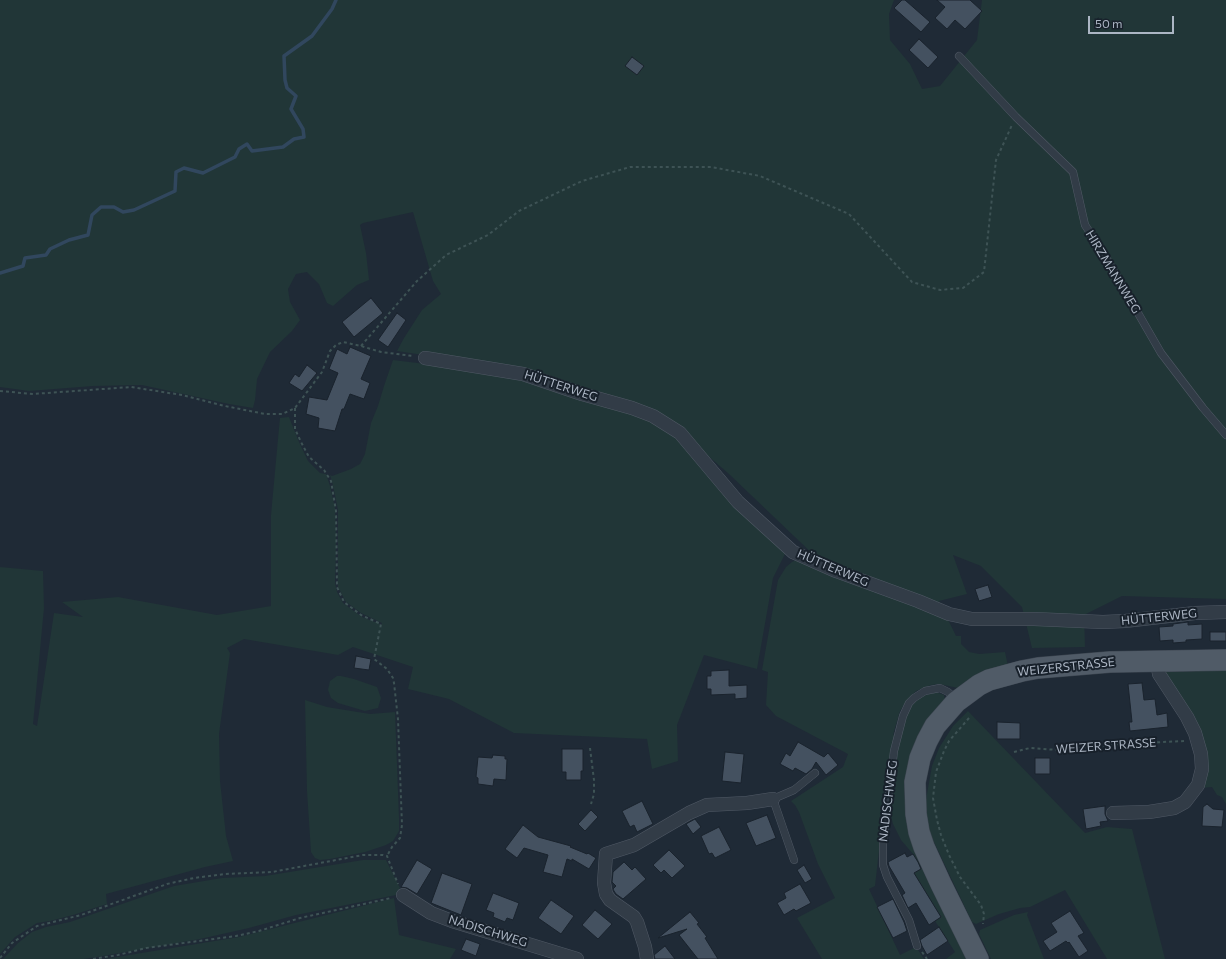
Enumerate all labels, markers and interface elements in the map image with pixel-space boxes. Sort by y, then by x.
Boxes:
scale bar [1090,8,1176,34]
text: 50 m [1095,16,1123,30]
street label: HIRZMANNWEG [1083,228,1143,316]
street label: HÜTTERWEG [523,367,599,405]
street label: HÜTTERWEG [795,546,871,590]
street label: HÜTTERWEG [1120,606,1198,628]
street label: WEIZERSTRASSE [1017,655,1115,679]
street label: WEIZER STRASSE [1055,735,1157,757]
street label: NADISCHWEG [876,759,900,843]
street label: NADISCHWEG [447,912,529,950]

